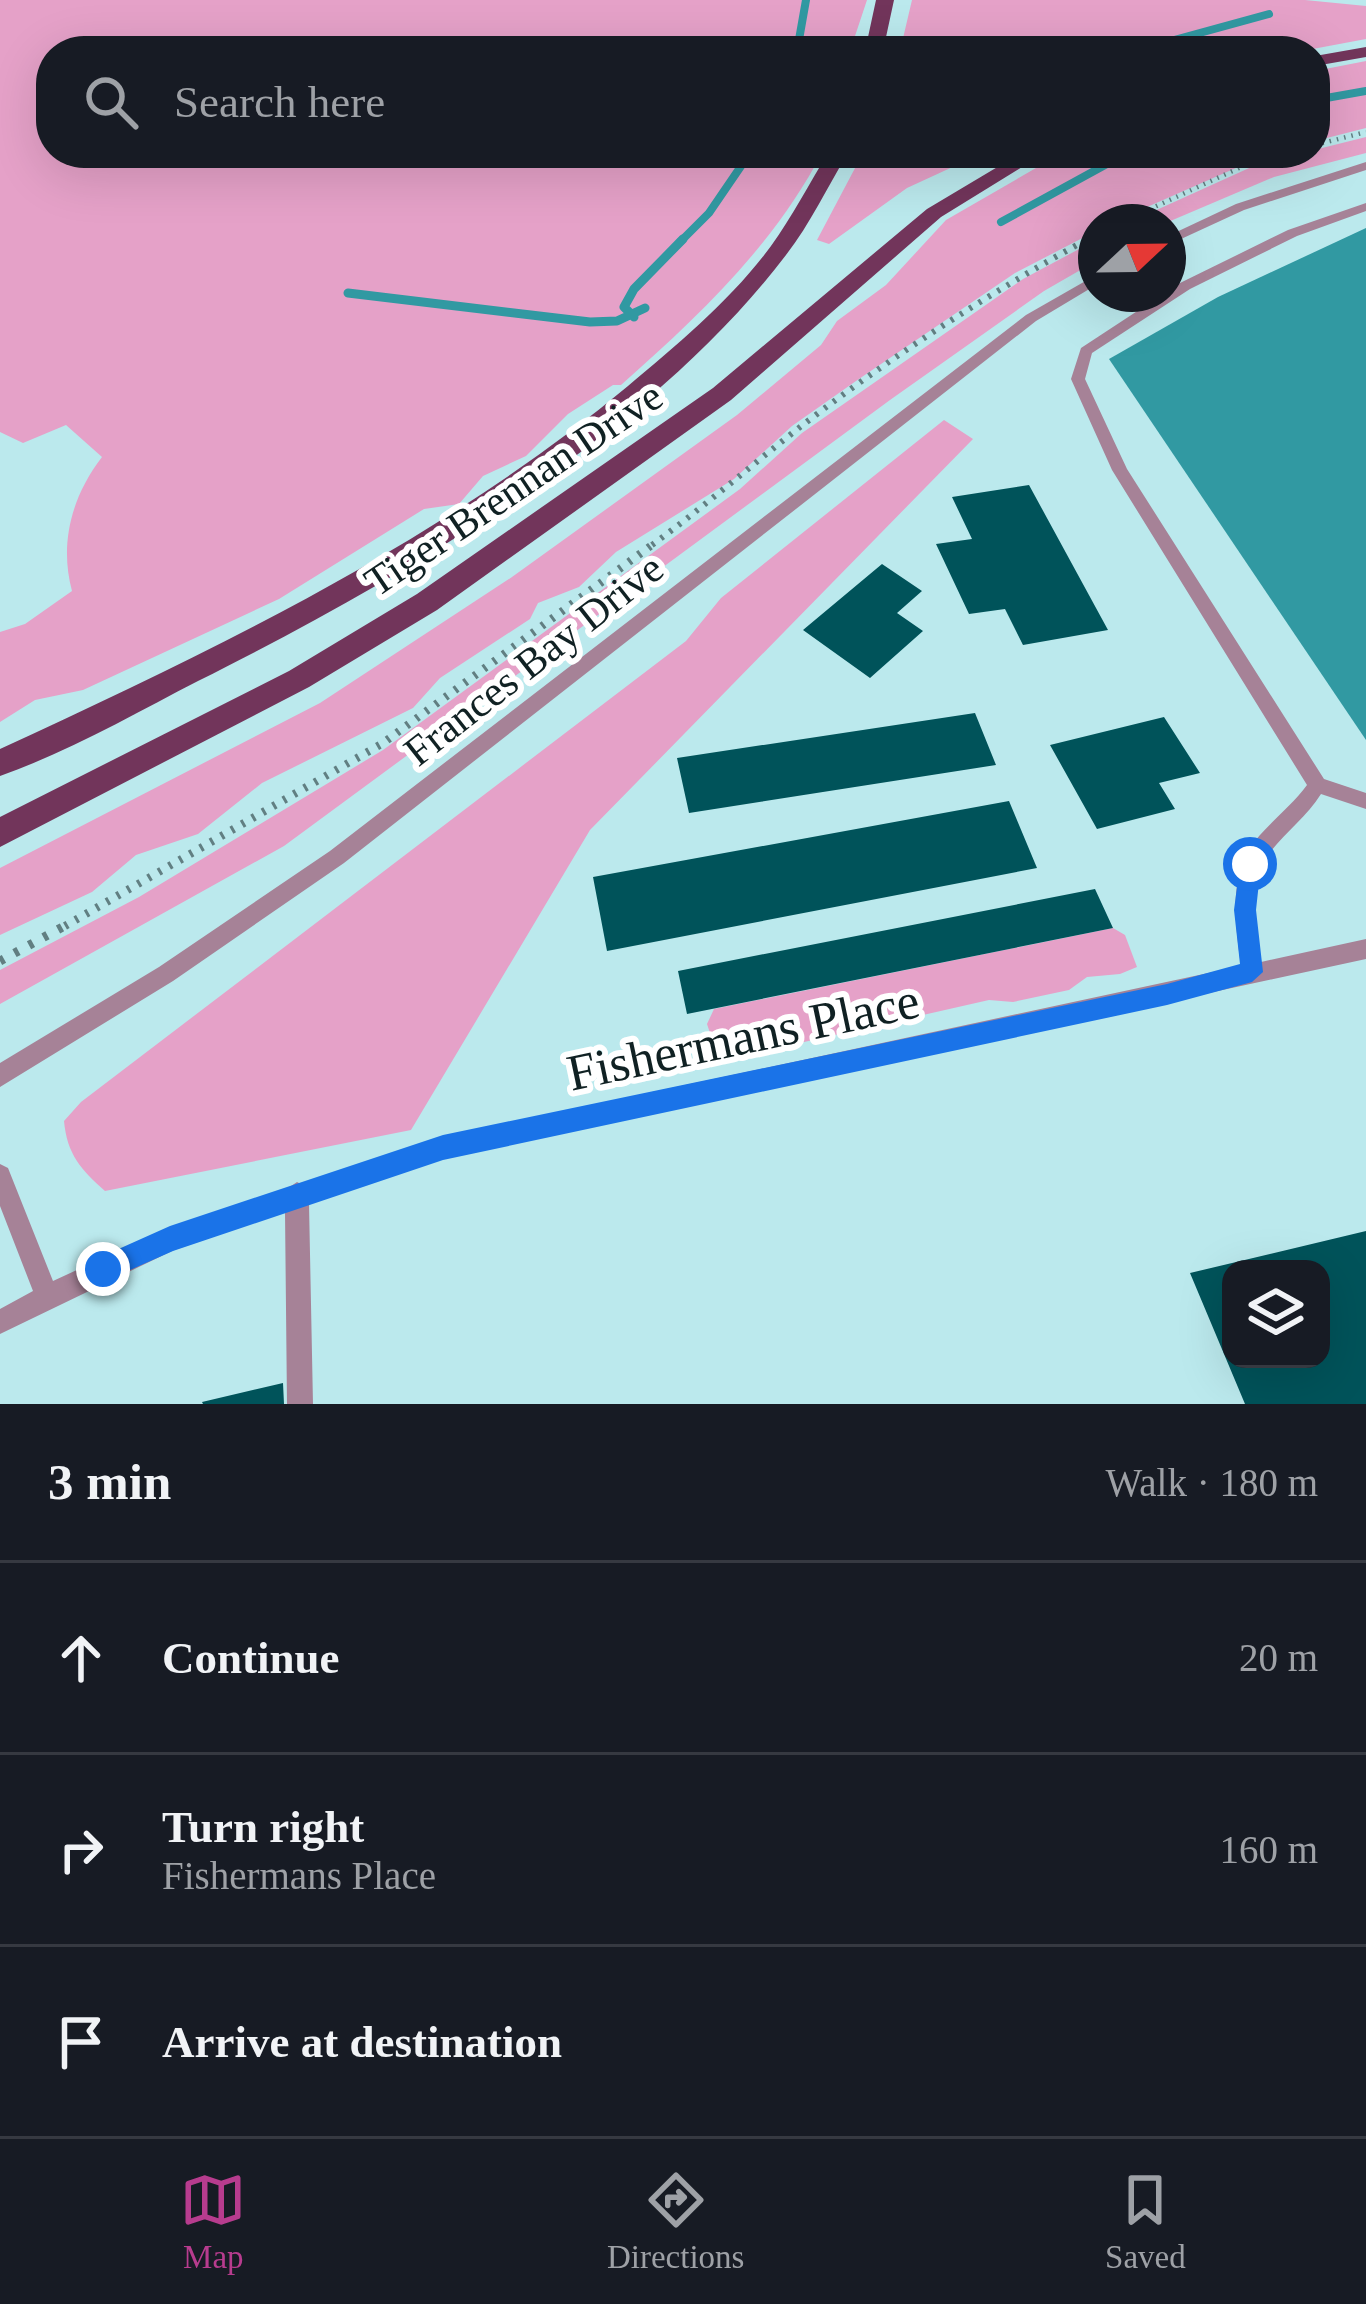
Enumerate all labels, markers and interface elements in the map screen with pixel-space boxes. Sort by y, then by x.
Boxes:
search box [36,36,1330,168]
icon: search [78,69,144,135]
text: Search here [174,77,385,127]
north arrow [1078,204,1186,312]
street label: Tiger Brennan Drive [356,372,671,605]
street label: Frances Bay Drive [395,545,672,775]
route start [1223,837,1277,891]
street label: Fishermans Place [562,972,924,1102]
route end [76,1242,130,1296]
map controls [1222,1260,1330,1368]
button: layers [1222,1260,1330,1368]
text: 3 min [48,1454,171,1510]
text: Walk · 180 m [1106,1461,1318,1504]
icon: ahead [48,1625,114,1691]
text: Continue [162,1633,340,1683]
text: 20 m [1239,1636,1318,1679]
text: Turn right [162,1802,364,1852]
icon: right [48,1817,114,1883]
text: 160 m [1219,1828,1318,1871]
text: Fishermans Place [162,1854,436,1897]
icon: arrive [48,2009,114,2075]
text: Arrive at destination [162,2017,562,2067]
tab: Map [180,2167,246,2276]
tab: Directions [607,2167,744,2276]
tab: Saved [1105,2167,1186,2276]

